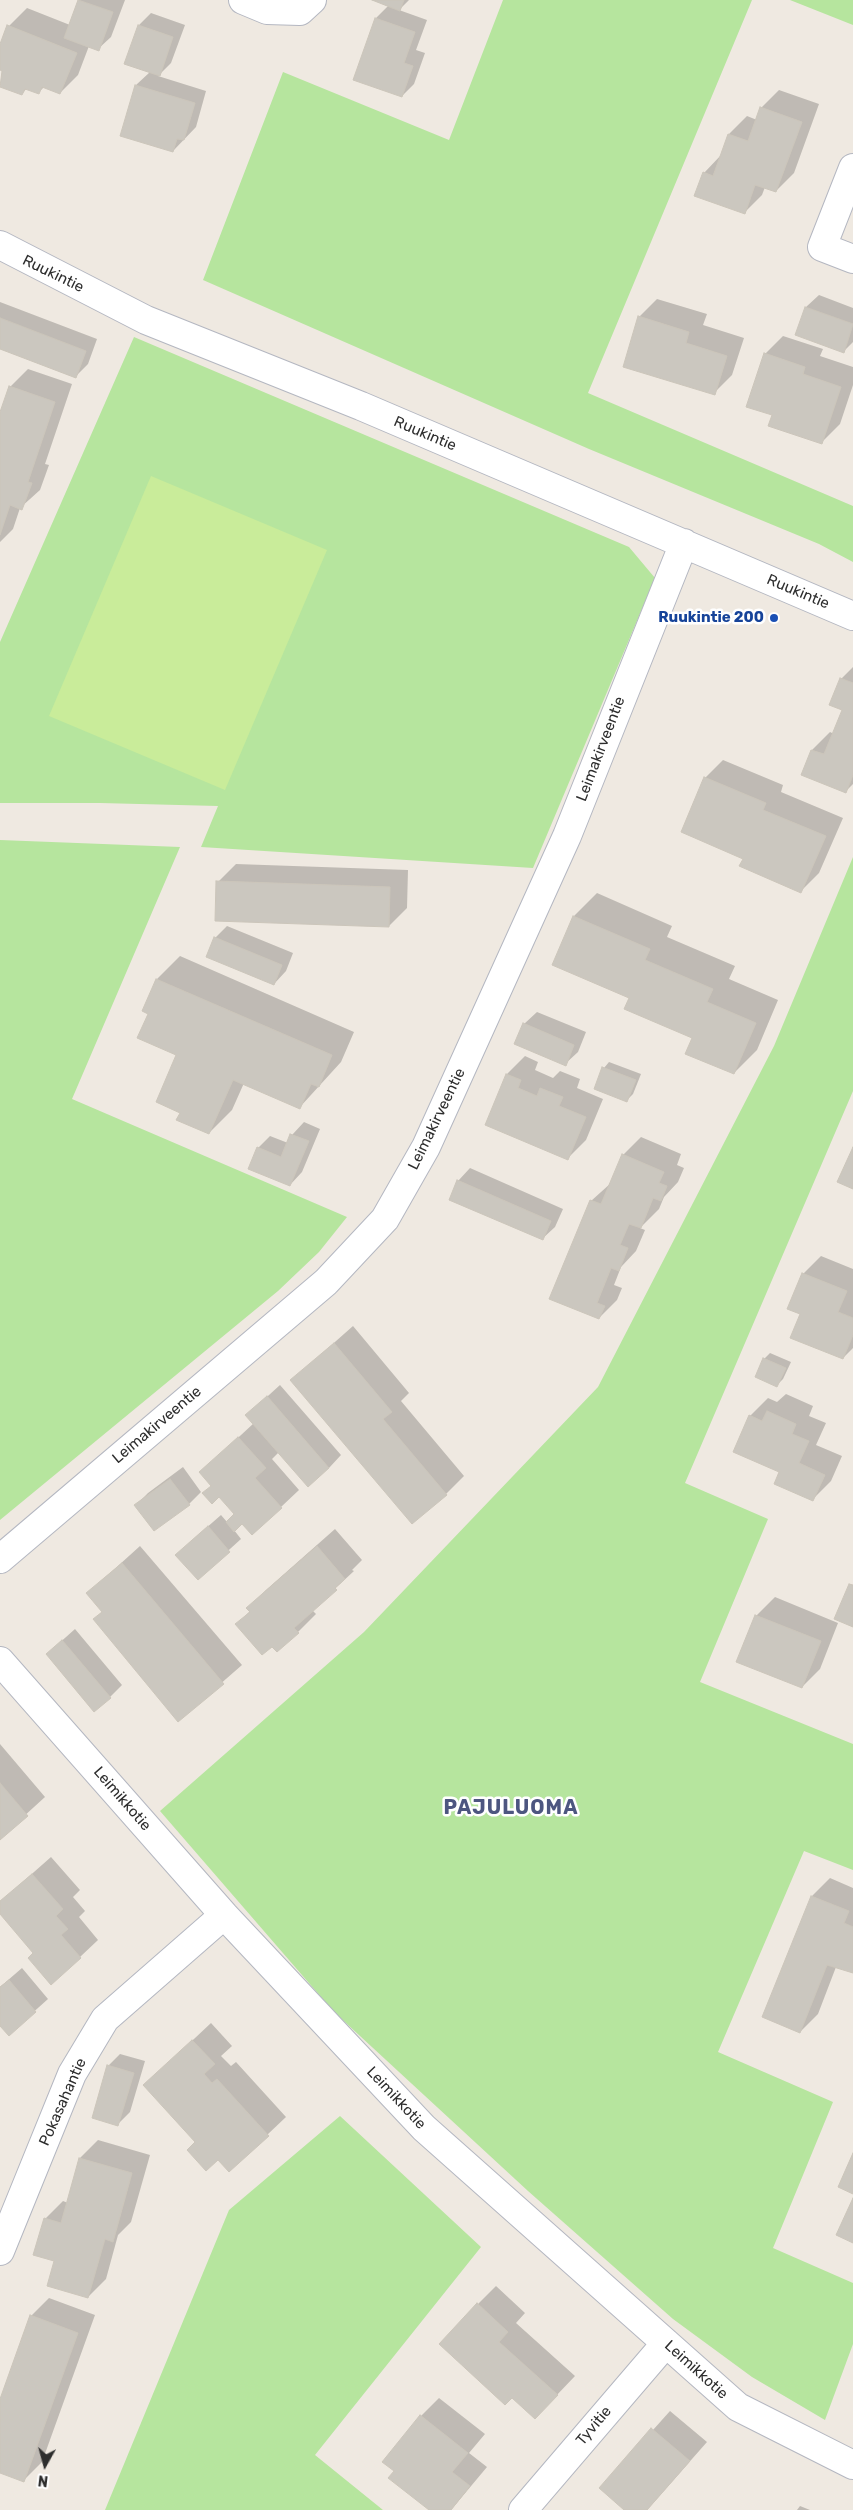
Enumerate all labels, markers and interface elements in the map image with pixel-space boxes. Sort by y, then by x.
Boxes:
street label: Ruukintie [19,251,87,297]
street label: Ruukintie [391,413,459,455]
street label: Ruukintie [764,571,832,613]
place label: Ruukintie 200 [658,609,764,627]
marker: Ruukintie 200 [768,612,780,624]
street label: Leimakirveentie [573,694,629,804]
street label: Leimakirveentie [405,1065,469,1173]
street label: Leimakirveentie [109,1383,205,1467]
street label: Leimikkotie [89,1763,155,1835]
district label: PAJULUOMA [442,1796,580,1820]
street label: Pokasahantie [36,2055,90,2149]
street label: Leimikkotie [363,2063,429,2133]
street label: Leimikkotie [661,2337,731,2403]
street label: Tyvitie [572,2403,616,2449]
north arrow [20,2440,70,2490]
text: N [37,2471,49,2489]

